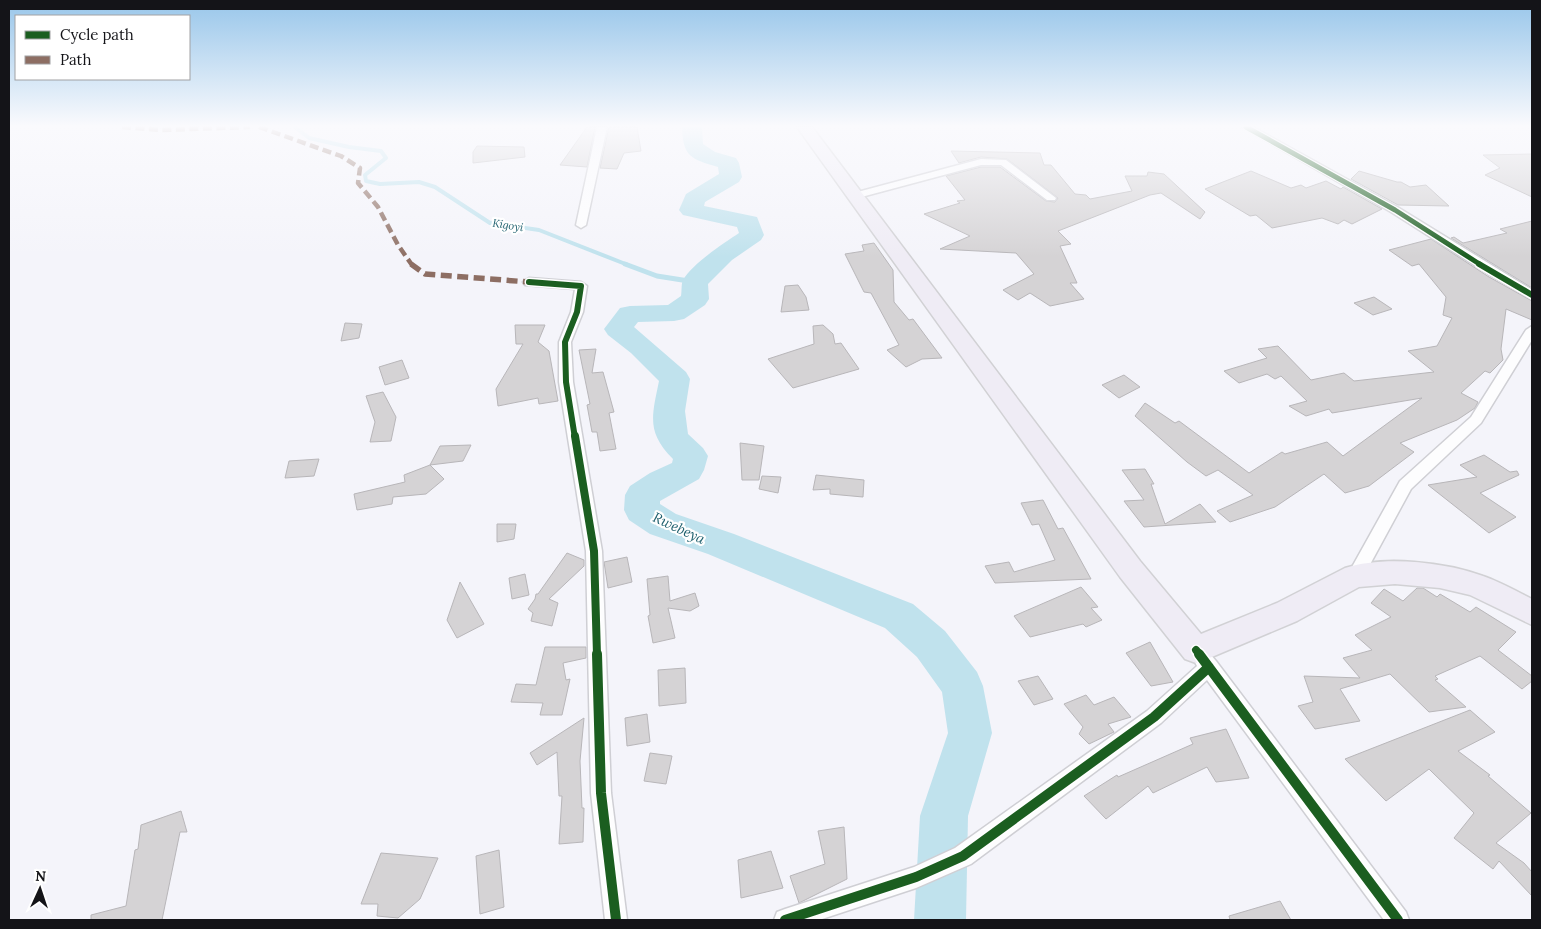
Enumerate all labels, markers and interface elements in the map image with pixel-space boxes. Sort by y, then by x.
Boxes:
legend [15,15,190,80]
text: Cycle path [60,25,134,44]
text: Path [60,50,91,69]
water label: Kigoyi [491,216,525,234]
water label: Rwebeya [650,508,708,548]
north arrow [15,864,65,914]
text: N [35,867,47,885]

